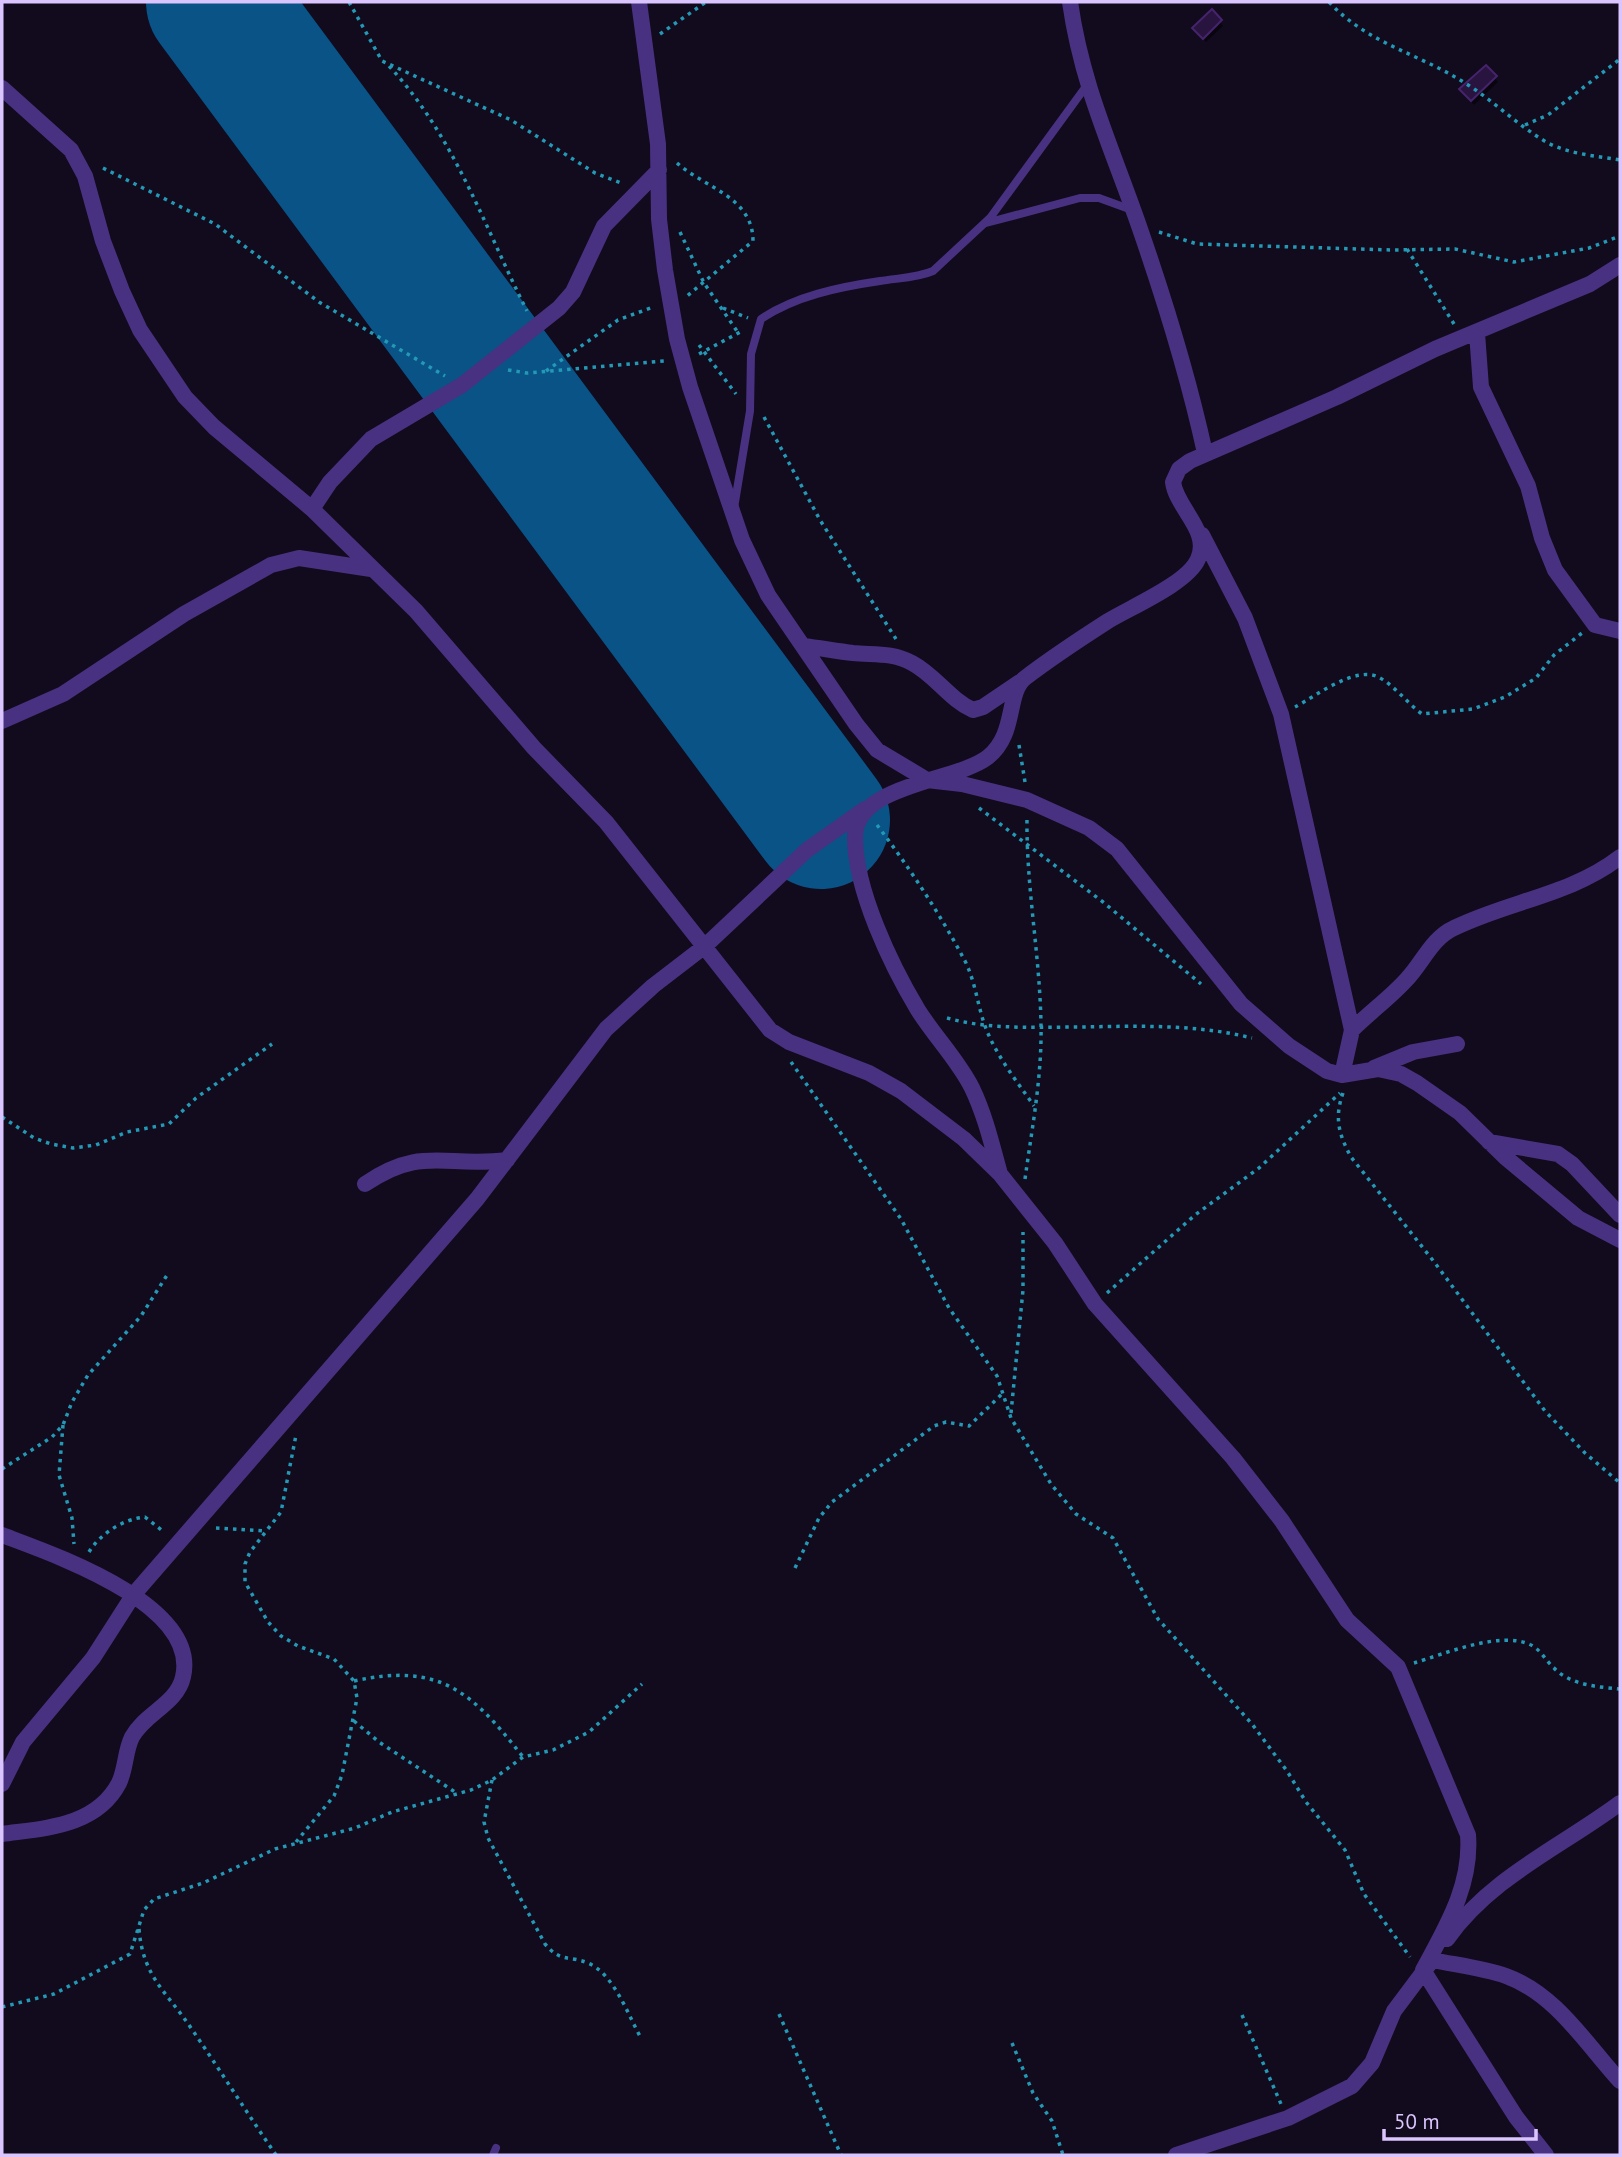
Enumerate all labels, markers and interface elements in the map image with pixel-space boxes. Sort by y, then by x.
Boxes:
scale bar [1384,2098,1536,2142]
text: 50 m [1394,2108,1440,2135]

